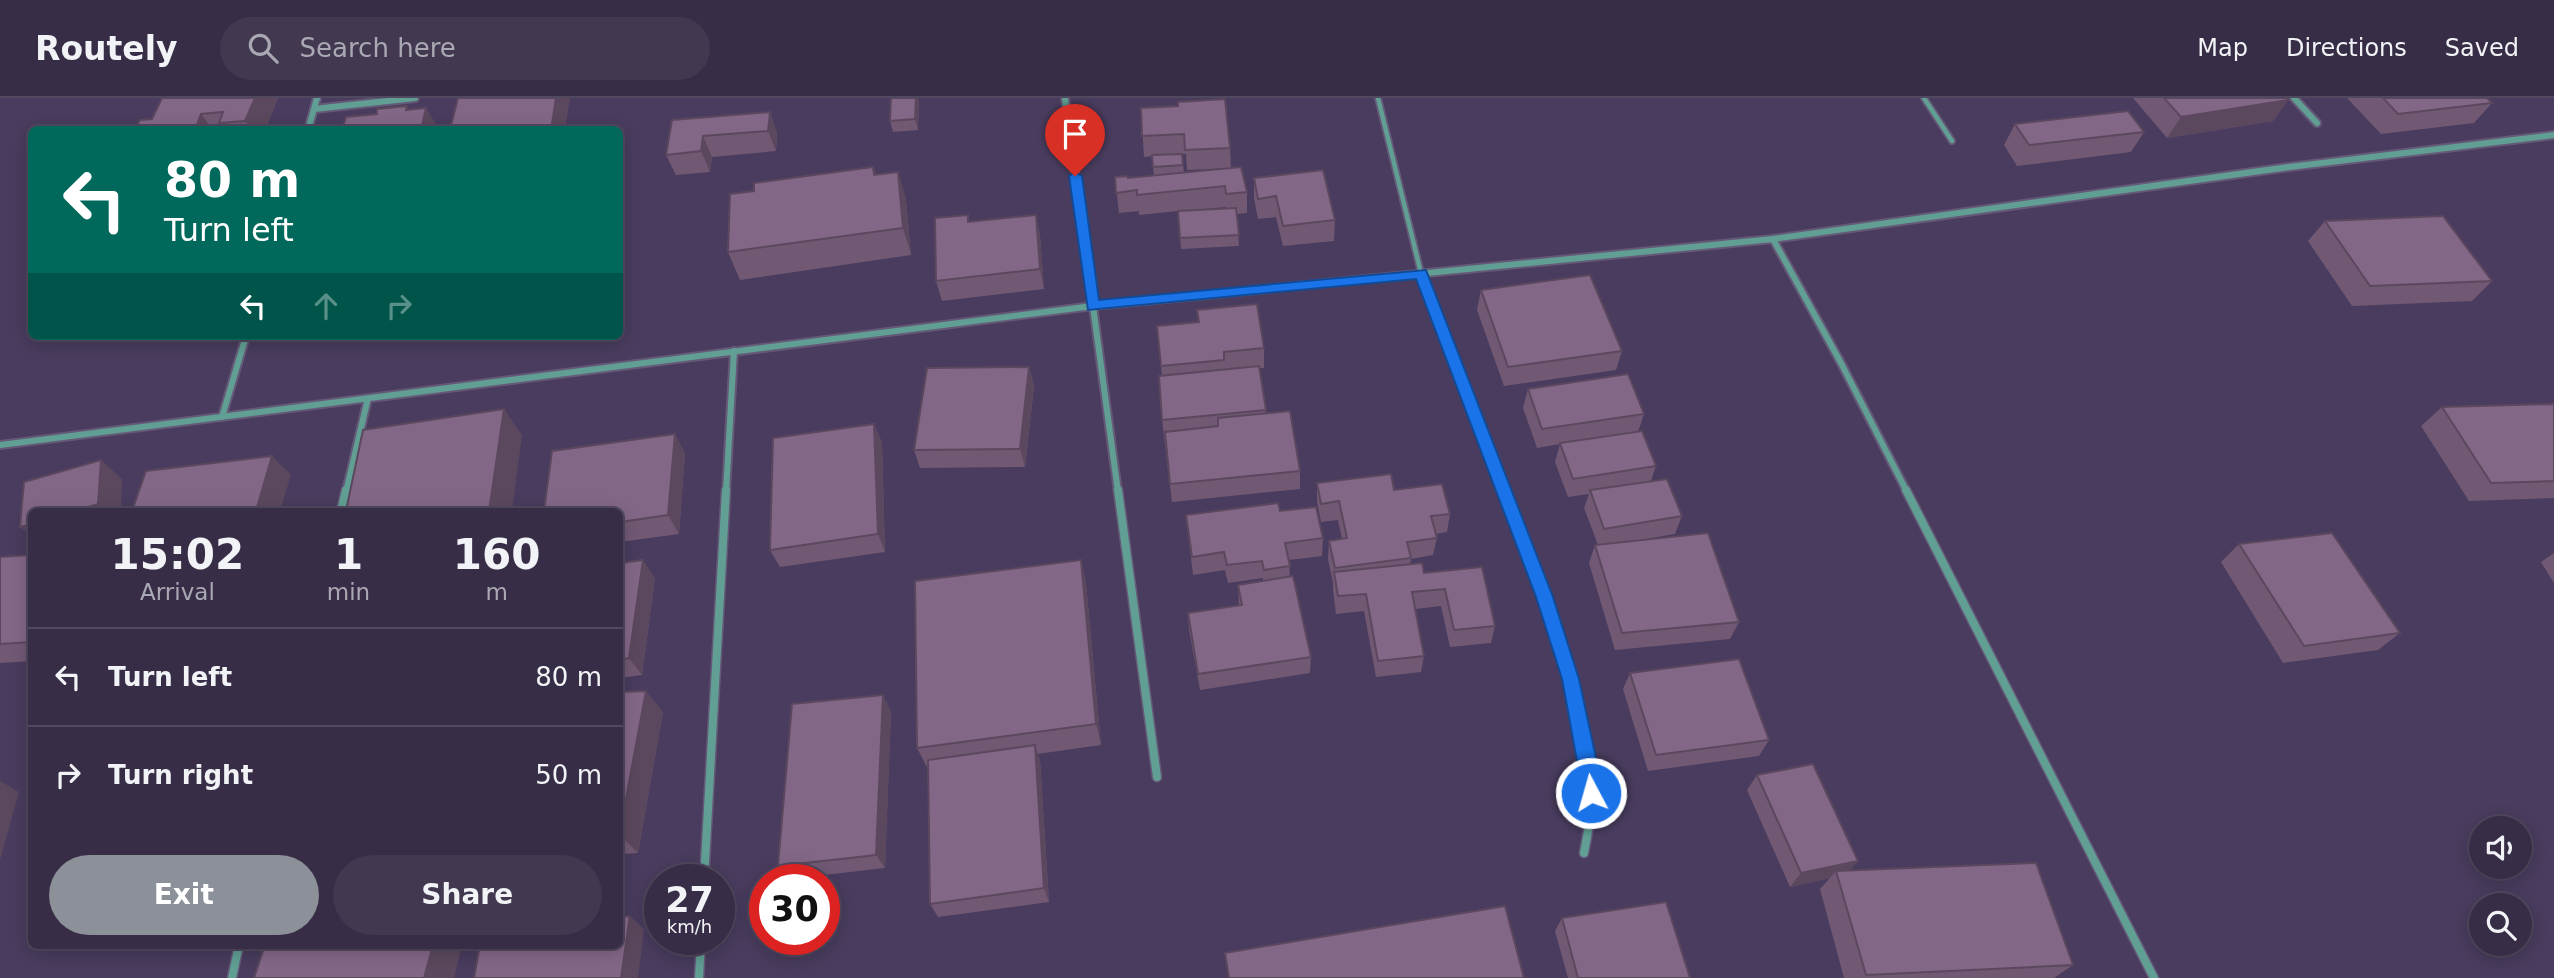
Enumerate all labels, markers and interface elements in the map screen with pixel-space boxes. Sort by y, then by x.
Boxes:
search box [220,17,710,80]
text: Routely [35,29,178,68]
icon: search [244,29,282,67]
text: Search here [300,33,456,63]
text: Map [2197,34,2248,62]
text: Directions [2286,34,2407,62]
text: Saved [2445,34,2519,62]
pin [1045,104,1105,176]
icon: arrive [1056,115,1094,153]
text: 80 m [164,152,300,209]
icon: left [49,154,140,245]
text: Turn left [164,211,294,249]
icon: left [234,287,272,325]
icon: ahead [307,287,345,325]
icon: right [380,287,418,325]
text: 15:02 [111,530,244,579]
text: 1 [334,530,363,579]
text: 160 [453,530,540,579]
text: Arrival [140,579,215,605]
text: min [327,579,370,605]
text: m [485,579,508,605]
icon: left [49,658,87,696]
text: Turn left [108,662,232,692]
text: 80 m [535,662,602,692]
icon: right [49,756,87,794]
position arrow [1554,756,1628,830]
text: Turn right [108,760,253,790]
text: 50 m [535,760,602,790]
map controls [2469,816,2532,956]
button: sound [2469,816,2532,879]
button: Exit [49,855,319,935]
button: Share [333,855,602,935]
speed limit sign: 30 [749,864,840,955]
text: 27 [665,880,714,920]
button: search [2469,893,2532,956]
text: km/h [667,916,712,937]

